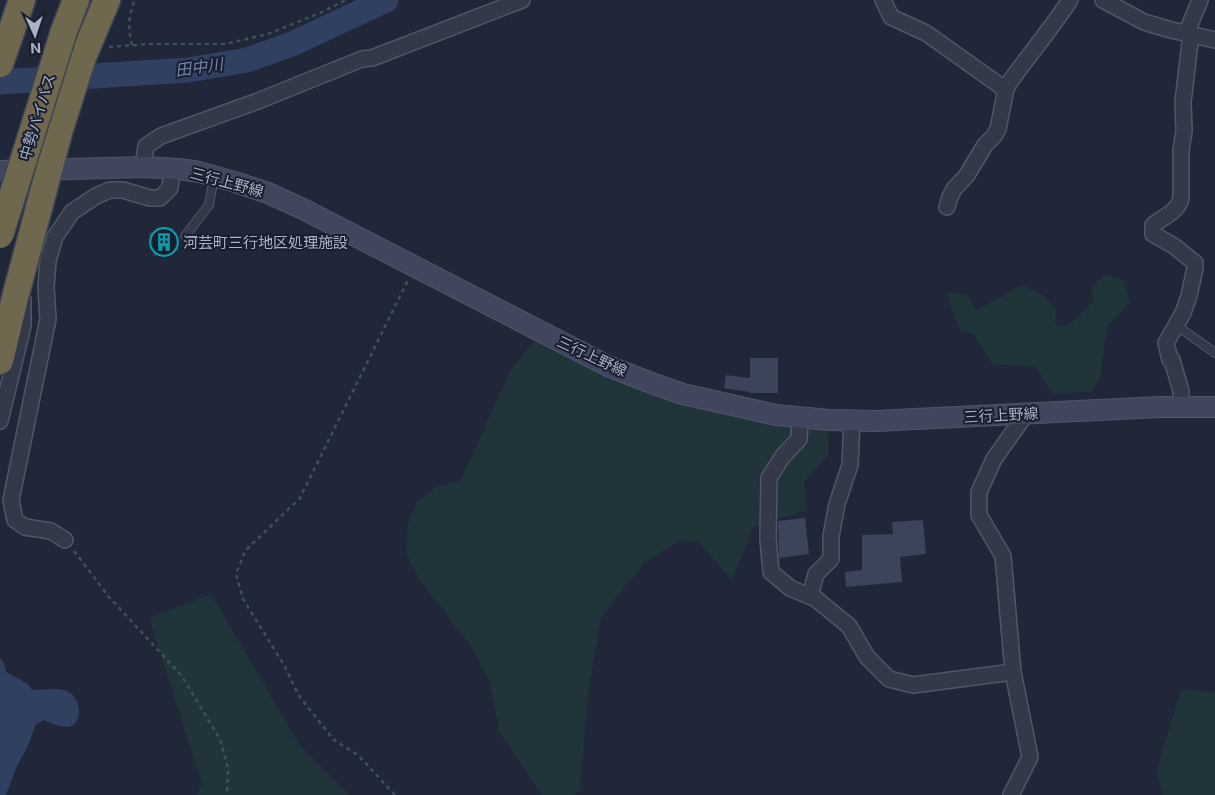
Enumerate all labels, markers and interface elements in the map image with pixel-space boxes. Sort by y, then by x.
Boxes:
north arrow [10,10,60,60]
text: N [30,40,41,57]
water label: 田中川 [174,53,226,80]
street label: 中勢バイパス [15,71,59,163]
street label: 三行上野線 [188,163,266,201]
building icon: 河芸町三行地区処理施設 [149,227,179,257]
place label: 河芸町三行地区処理施設 [183,233,348,252]
street label: 三行上野線 [554,332,630,380]
street label: 三行上野線 [963,404,1039,426]

